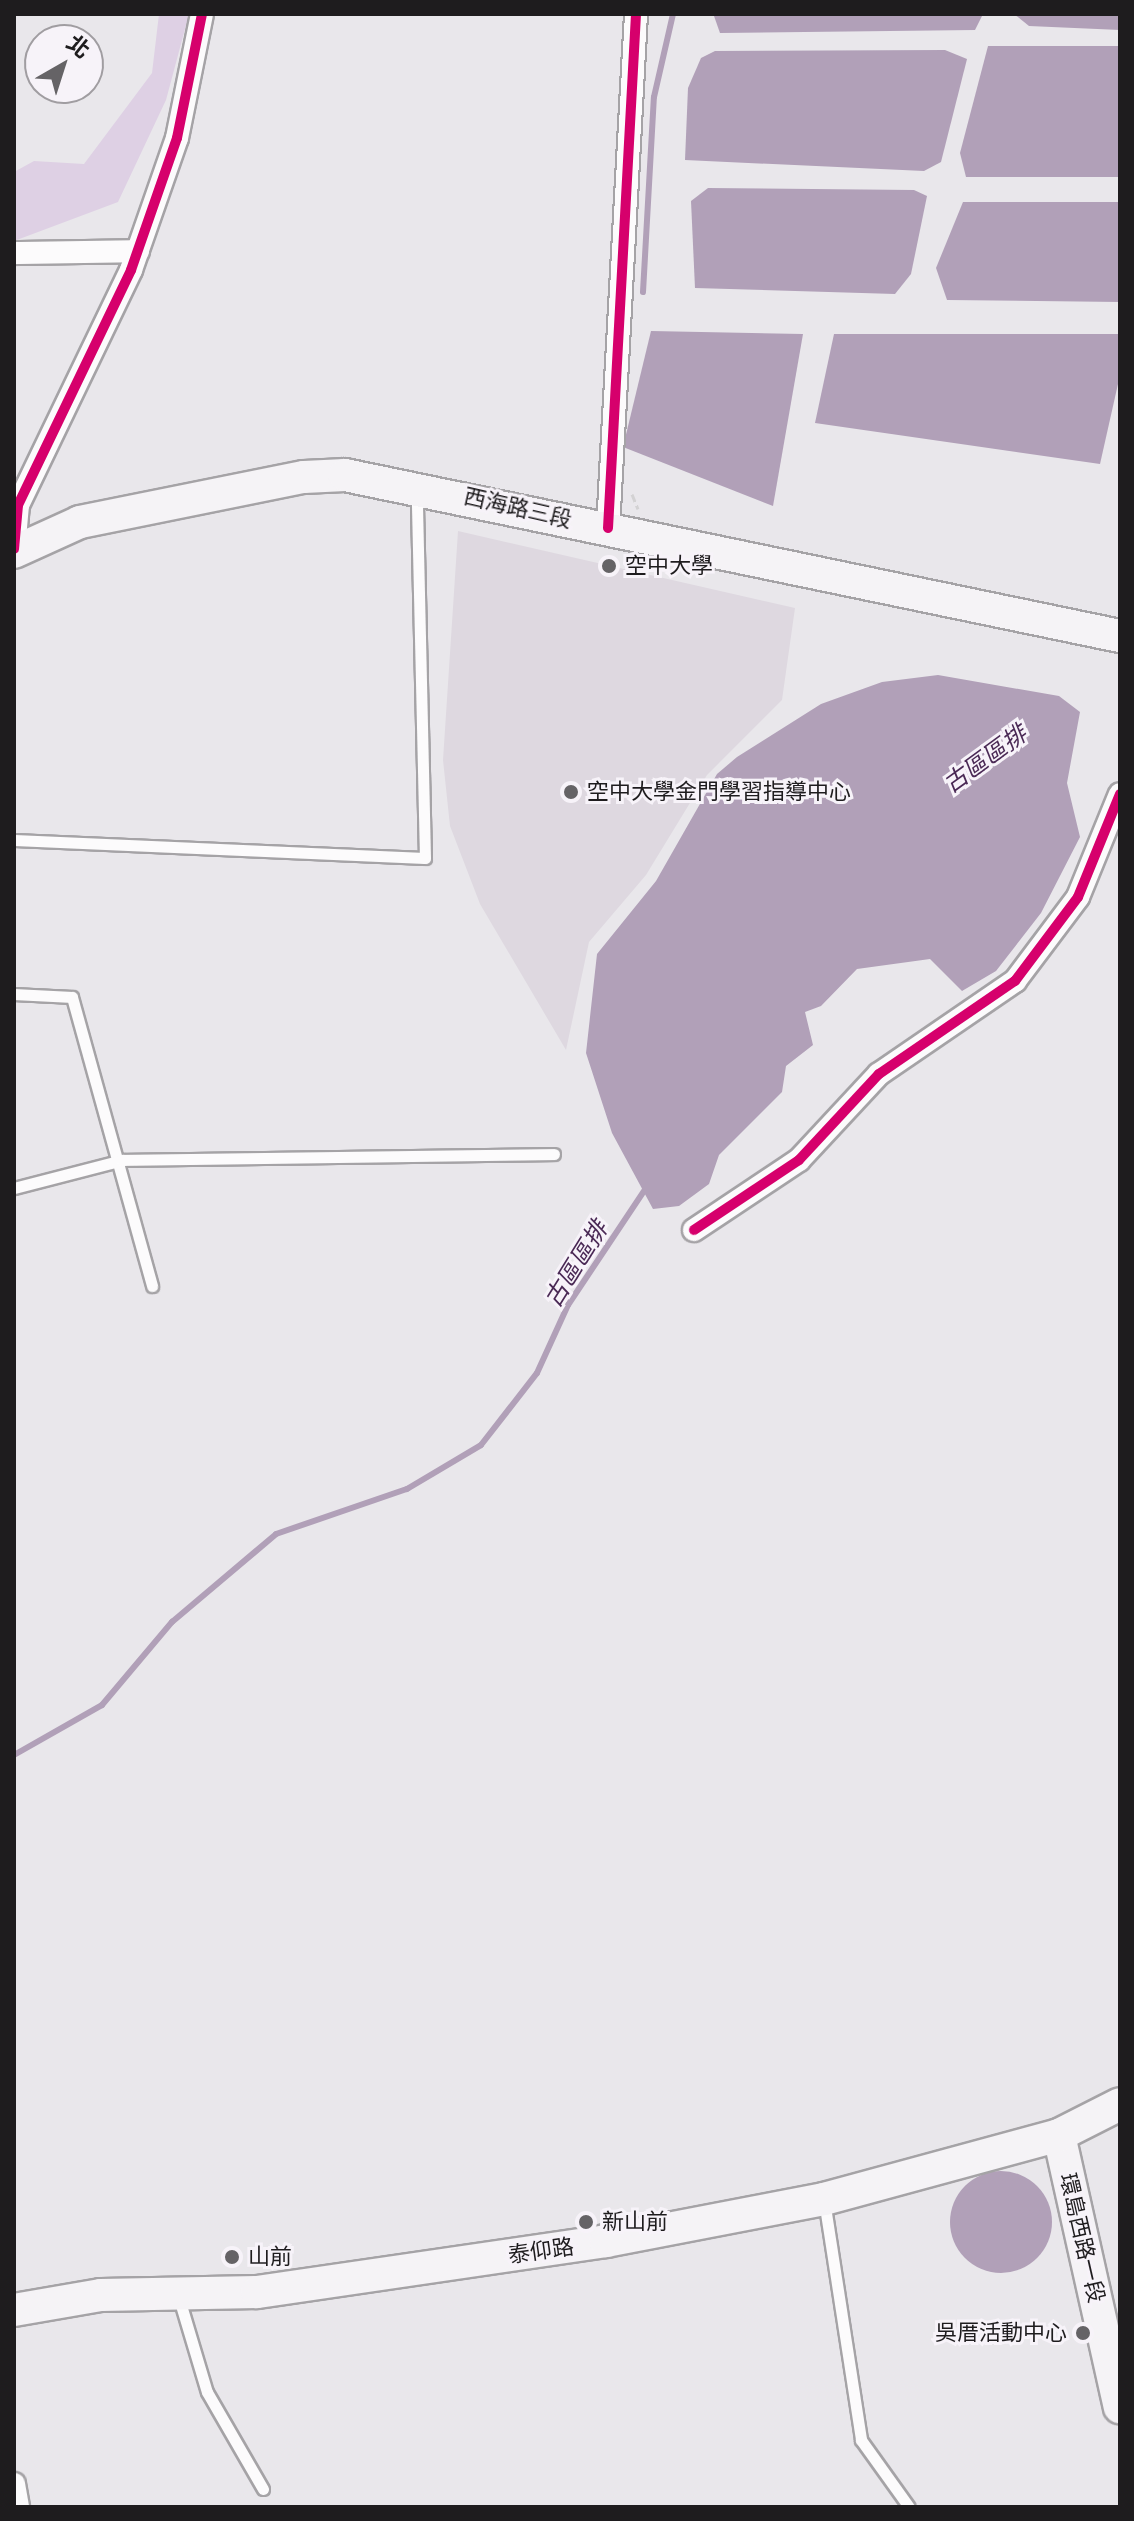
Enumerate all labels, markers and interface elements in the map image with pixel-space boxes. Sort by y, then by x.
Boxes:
north arrow [24,24,104,104]
text: 北 [62,30,95,63]
street label: 西海路三段 [461,483,575,533]
place label: 空中大學 [625,553,713,579]
marker: 空中大學 [600,557,618,575]
water label: 古區區排 [938,719,1032,799]
place label: 空中大學金門學習指導中心 [587,779,851,805]
marker: 空中大學金門學習指導中心 [562,783,580,801]
water label: 古區區排 [538,1216,614,1312]
street label: 環島西路一段 [1054,2171,1110,2305]
place label: 新山前 [602,2209,668,2235]
marker: 新山前 [577,2213,595,2231]
street label: 泰仰路 [506,2233,576,2269]
place label: 山前 [248,2244,292,2270]
marker: 山前 [223,2248,241,2266]
place label: 吳厝活動中心 [935,2320,1067,2346]
marker: 吳厝活動中心 [1074,2324,1092,2342]

